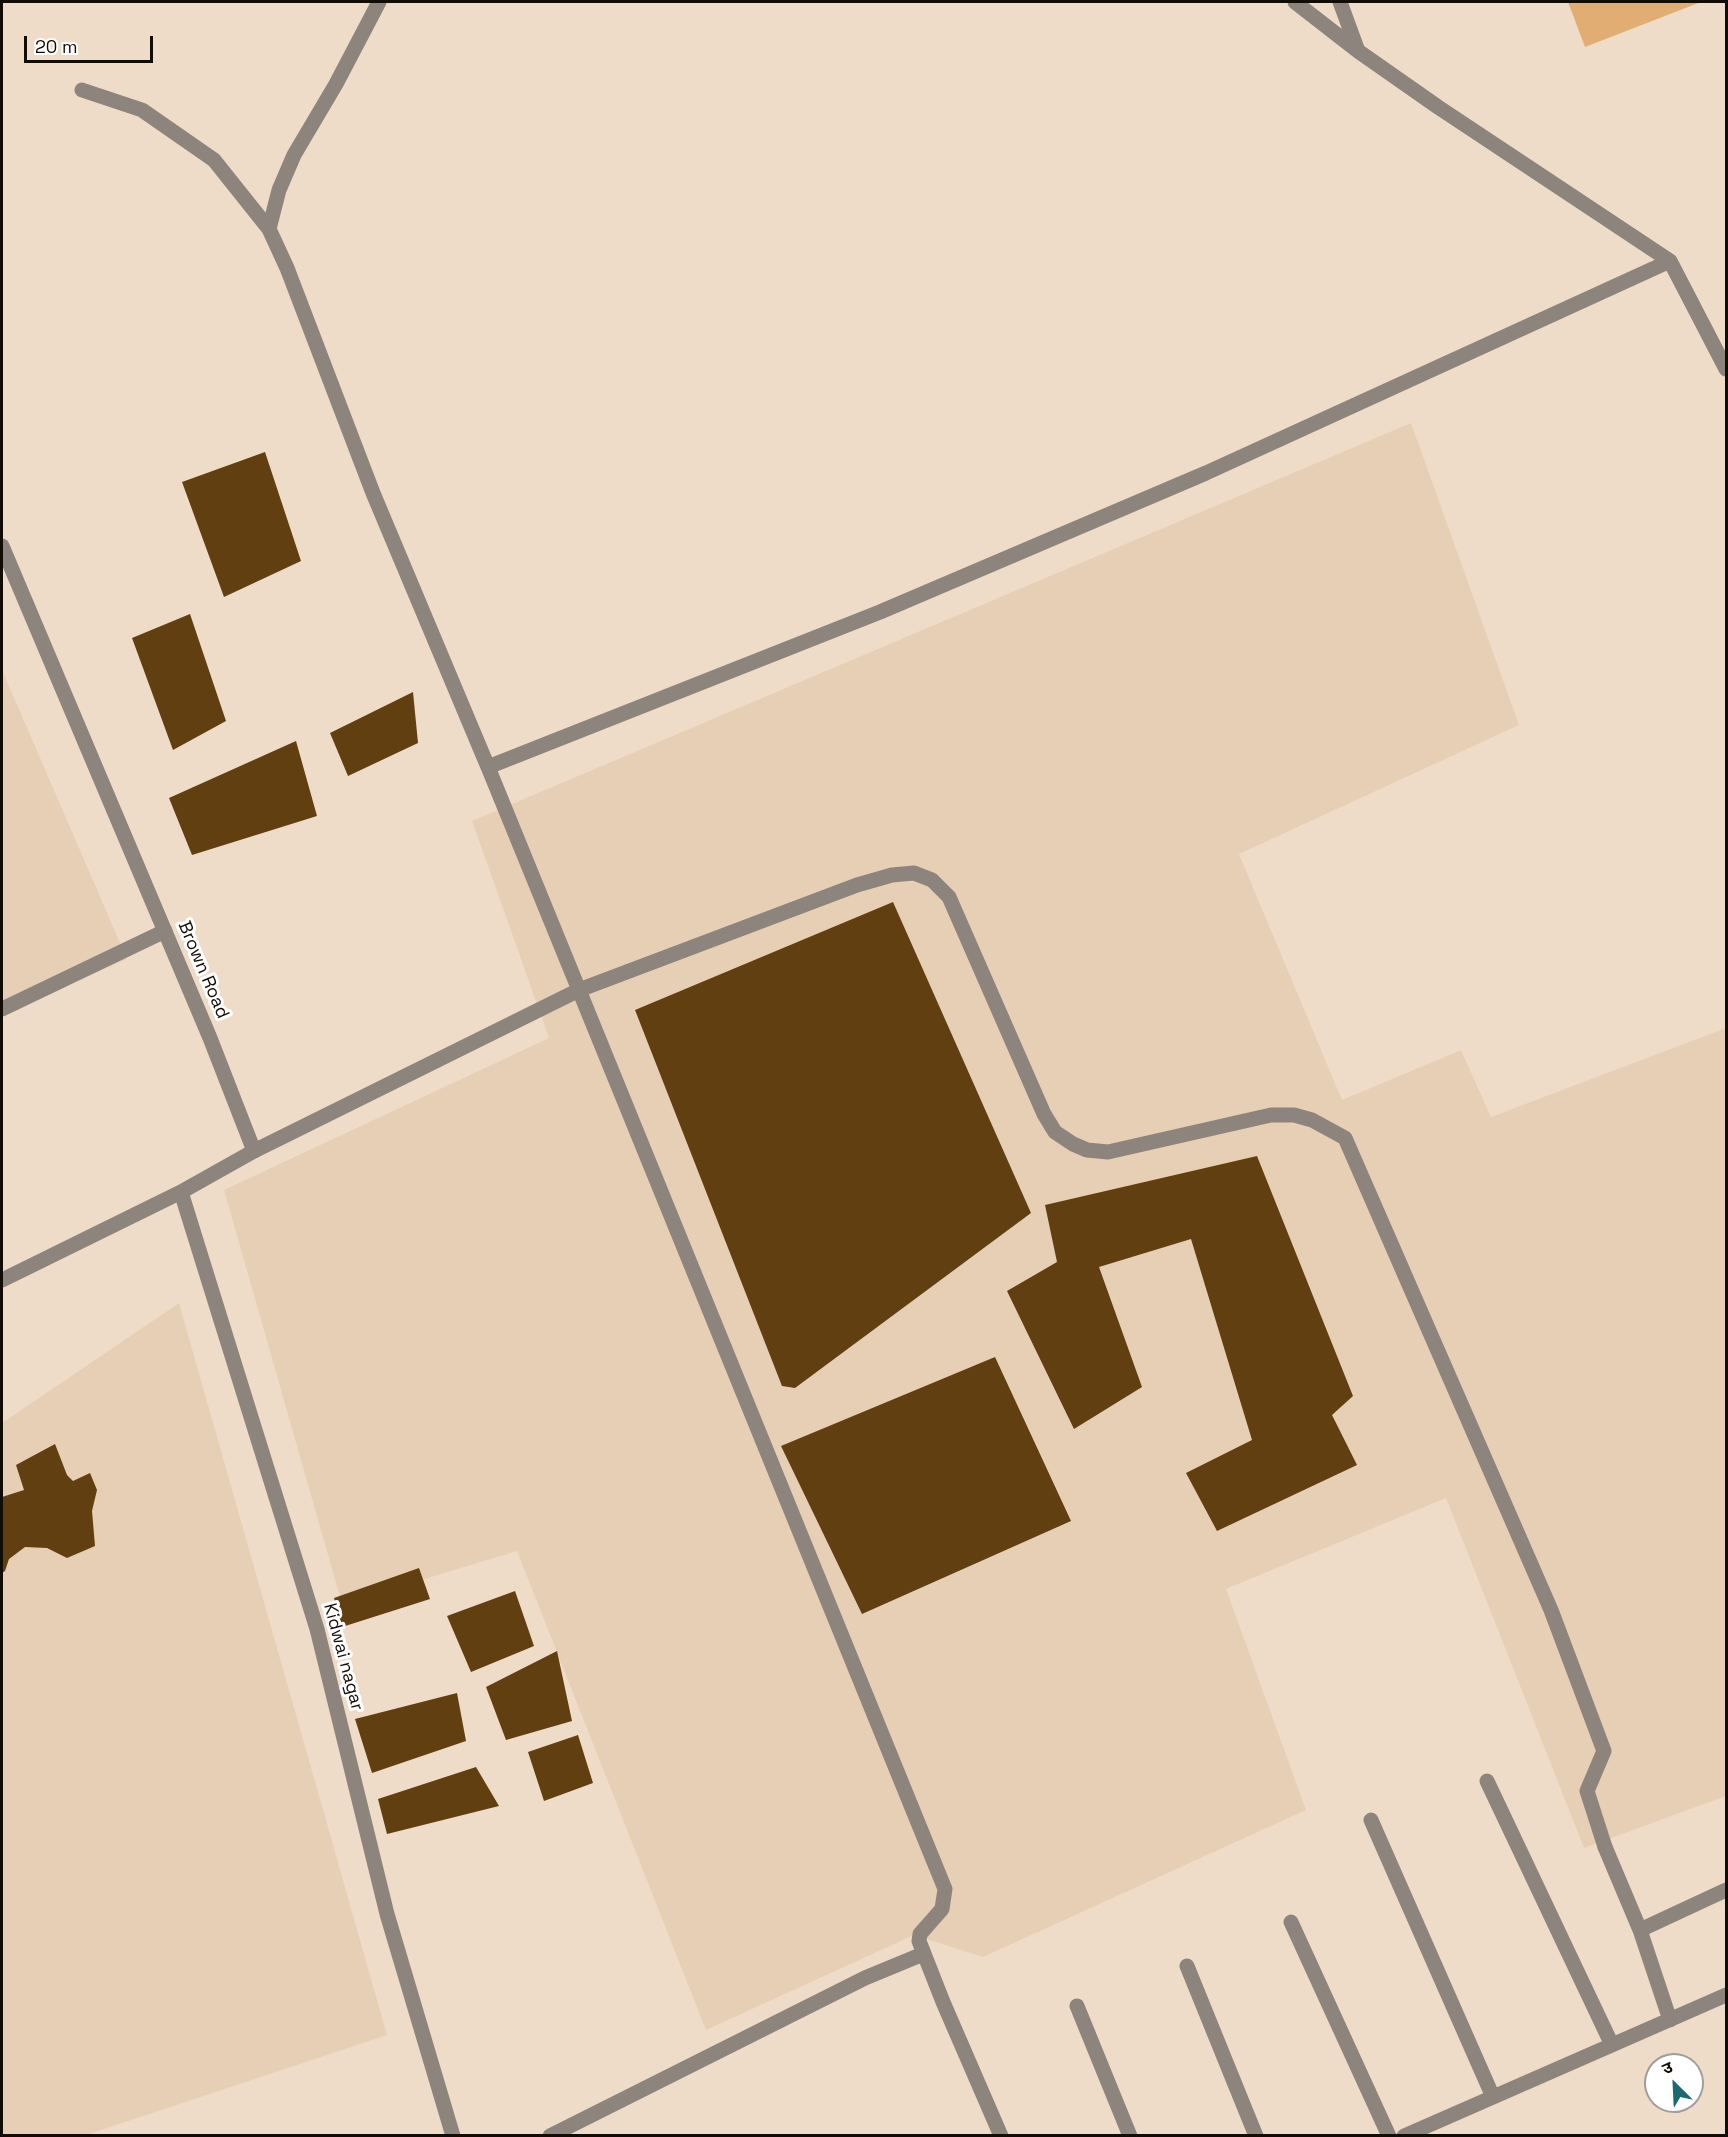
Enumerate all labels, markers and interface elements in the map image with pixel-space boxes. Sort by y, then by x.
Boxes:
scale bar [27,24,156,62]
text: 20 m [35,35,78,58]
street label: Brown Road [173,918,233,1022]
street label: Kidwai nagar [318,1601,368,1713]
north arrow [1644,2053,1704,2113]
text: उ [1659,2056,1676,2079]

